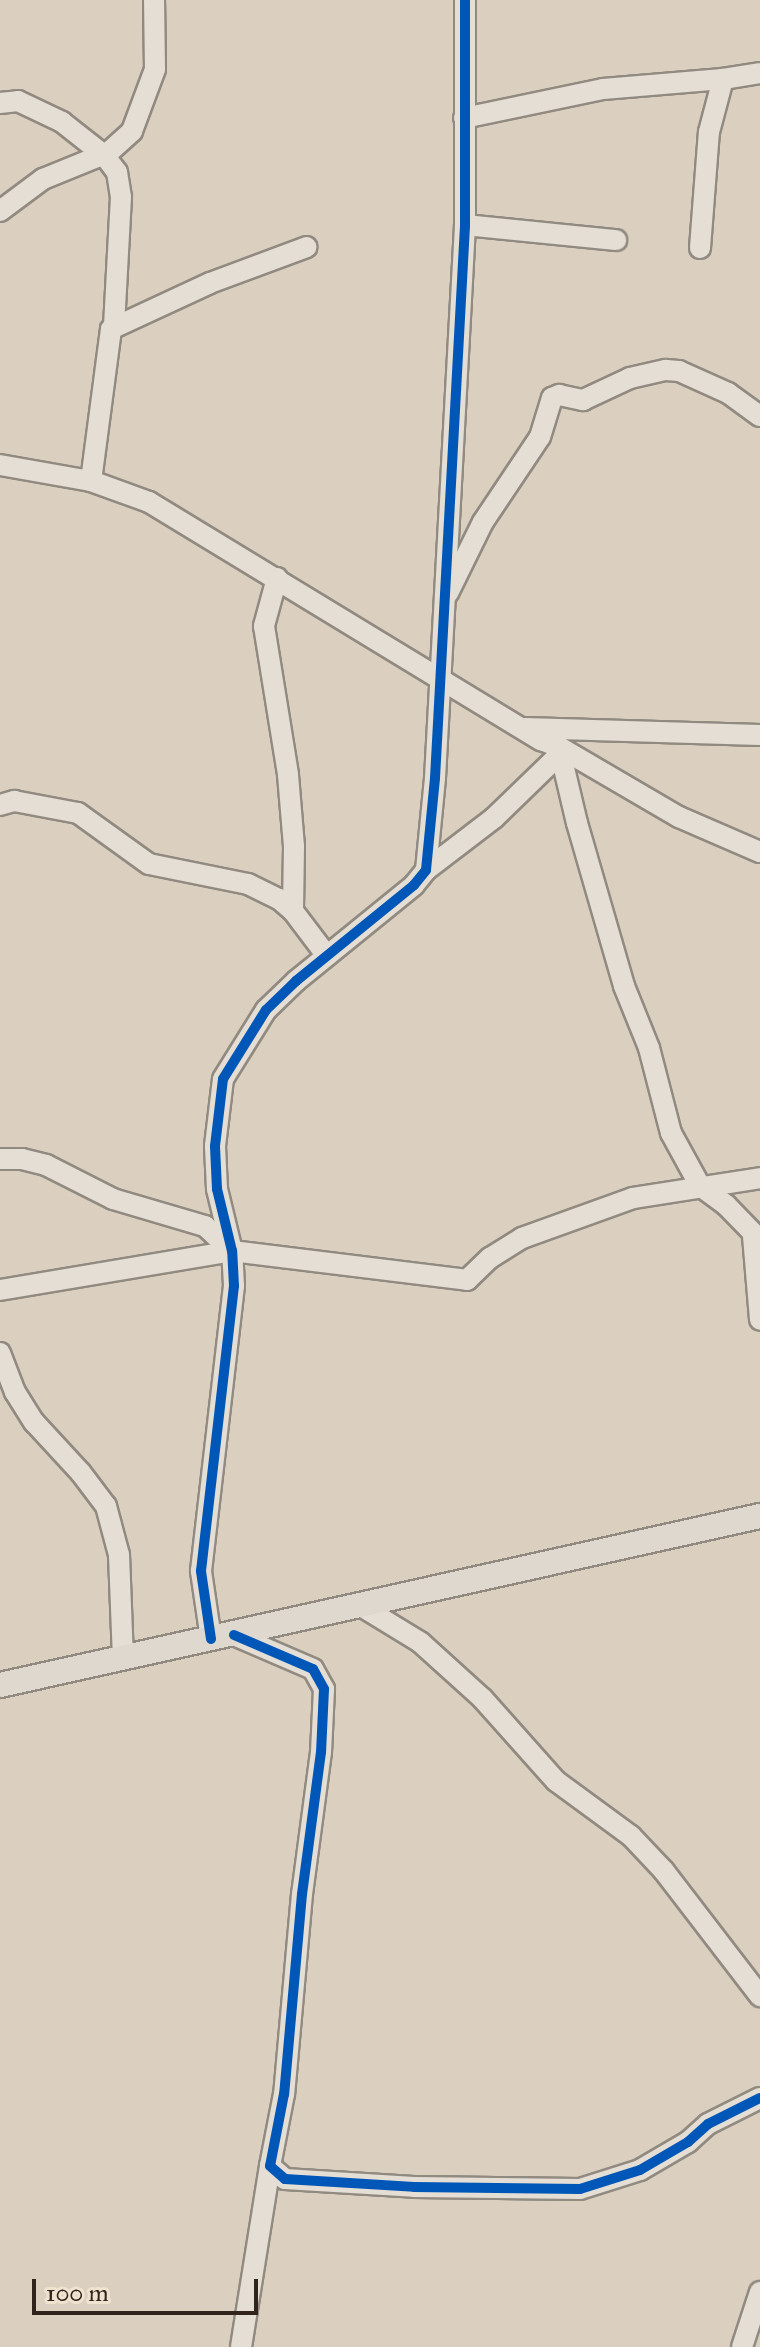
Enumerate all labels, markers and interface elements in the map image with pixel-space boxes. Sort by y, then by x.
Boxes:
scale bar [36,2263,262,2313]
text: 100 m [46,2278,109,2308]

